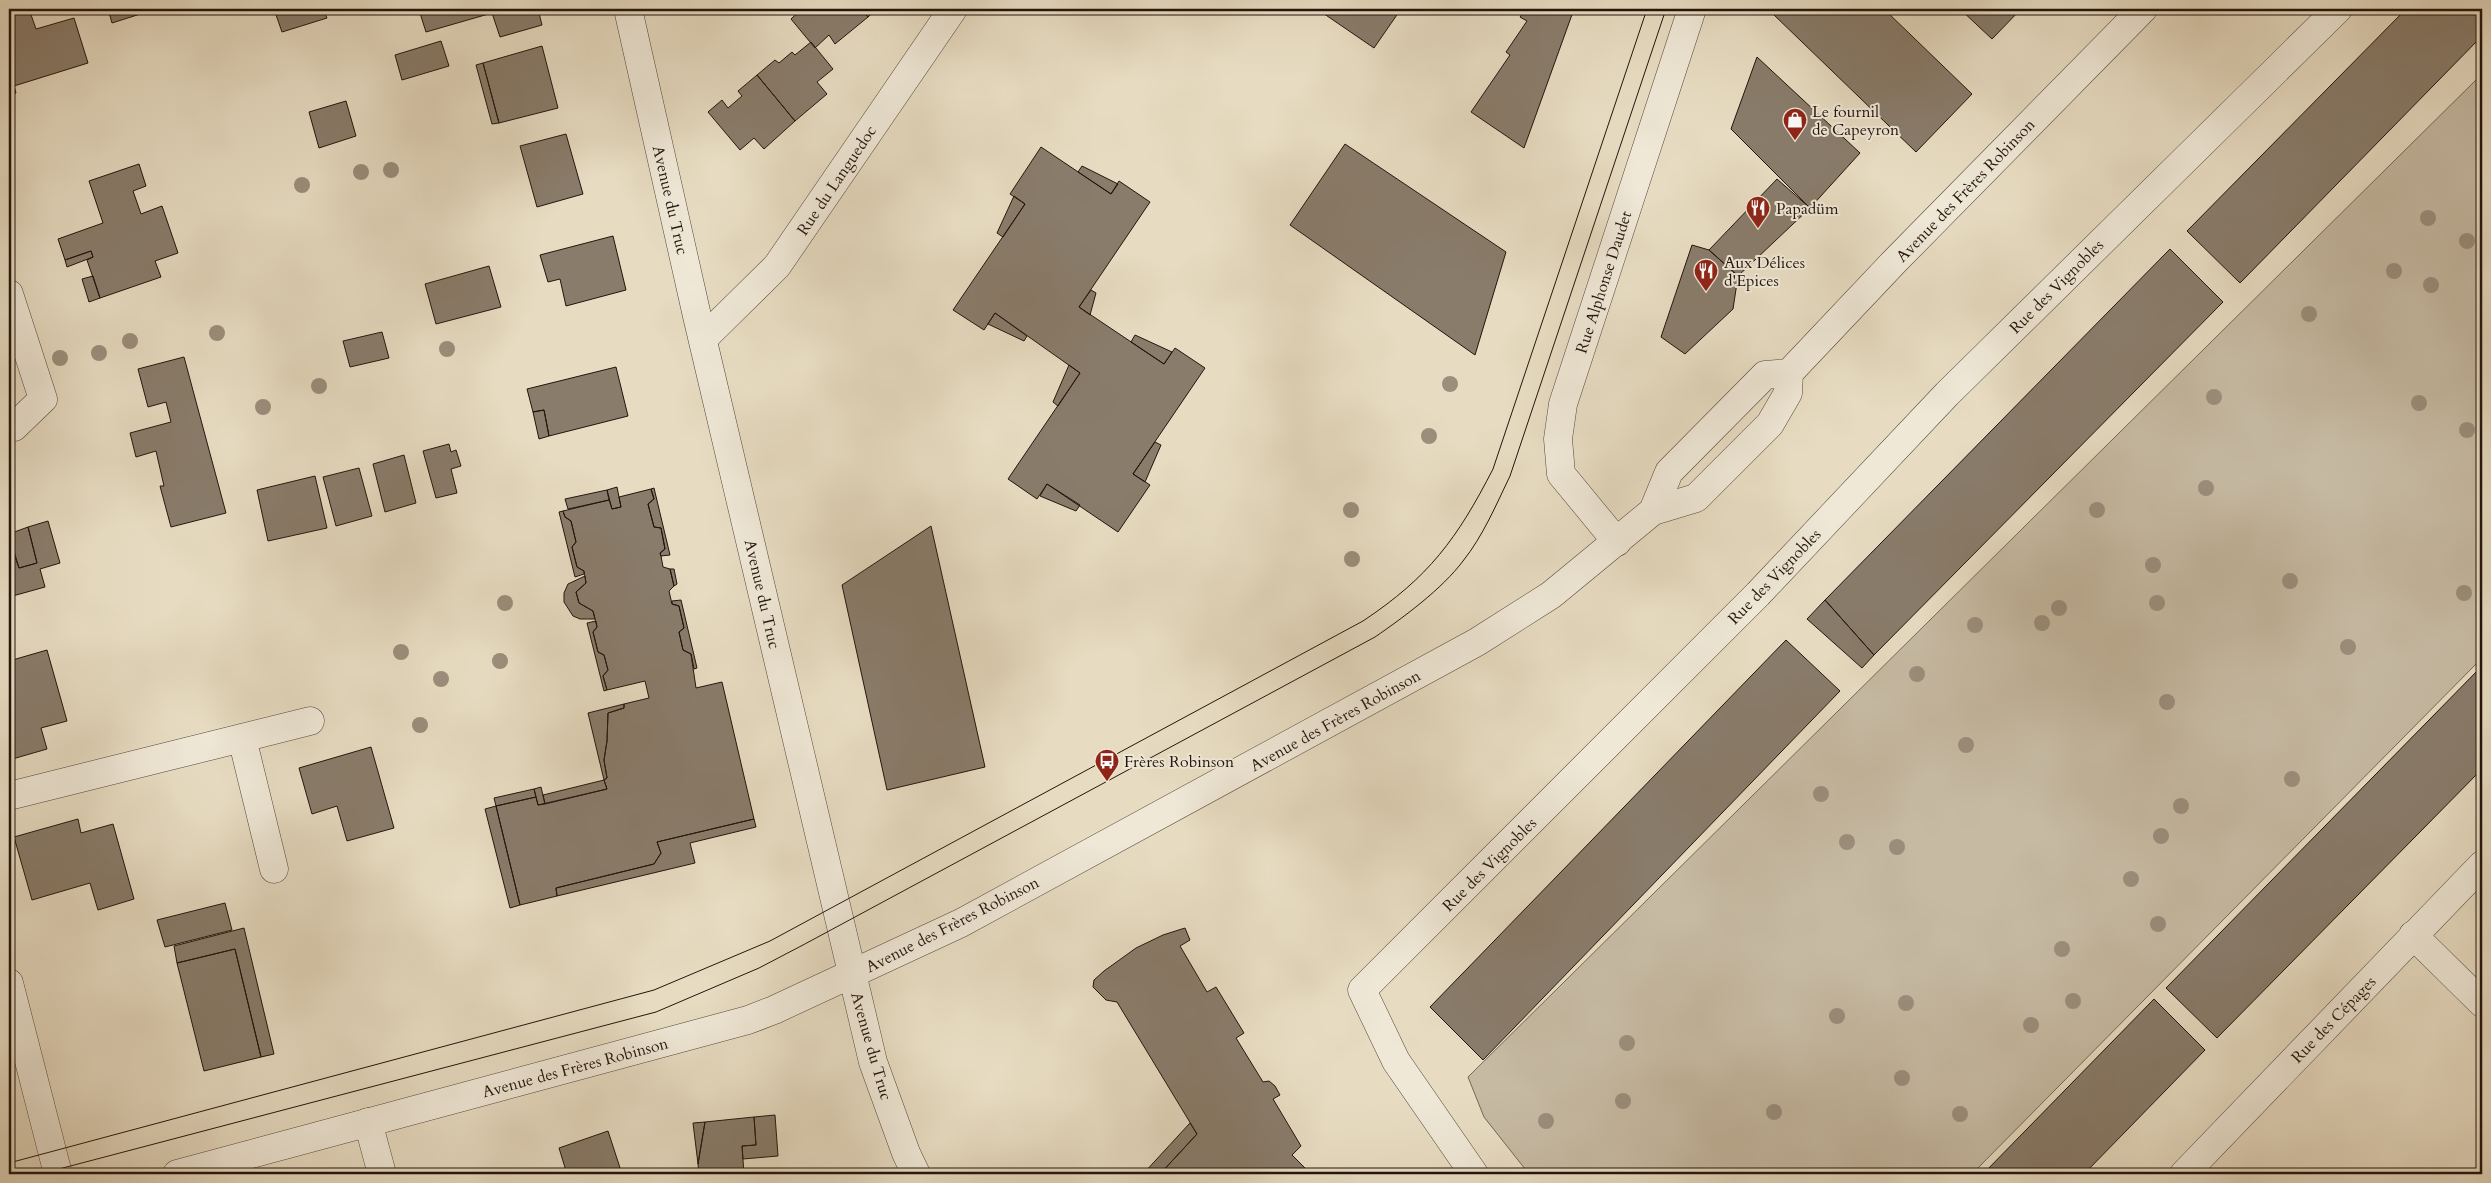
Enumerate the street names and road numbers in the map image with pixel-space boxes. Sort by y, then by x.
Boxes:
street label: Avenue des Frères Robinson [1891,114,2040,267]
street label: Rue du Languedoc [792,121,882,240]
street label: Avenue du Truc [647,143,693,257]
street label: Rue Alphonse Daudet [1571,208,1637,356]
street label: Rue des Vignobles [2005,235,2109,339]
street label: Rue des Vignobles [1723,524,1826,629]
street label: Avenue du Truc [739,537,785,651]
street label: Avenue des Frères Robinson [1246,665,1425,777]
street label: Rue des Vignobles [1438,813,1542,917]
street label: Avenue des Frères Robinson [862,872,1043,978]
street label: Rue des Cépages [2286,971,2381,1068]
street label: Avenue du Truc [845,990,897,1103]
street label: Avenue des Frères Robinson [480,1033,671,1103]

